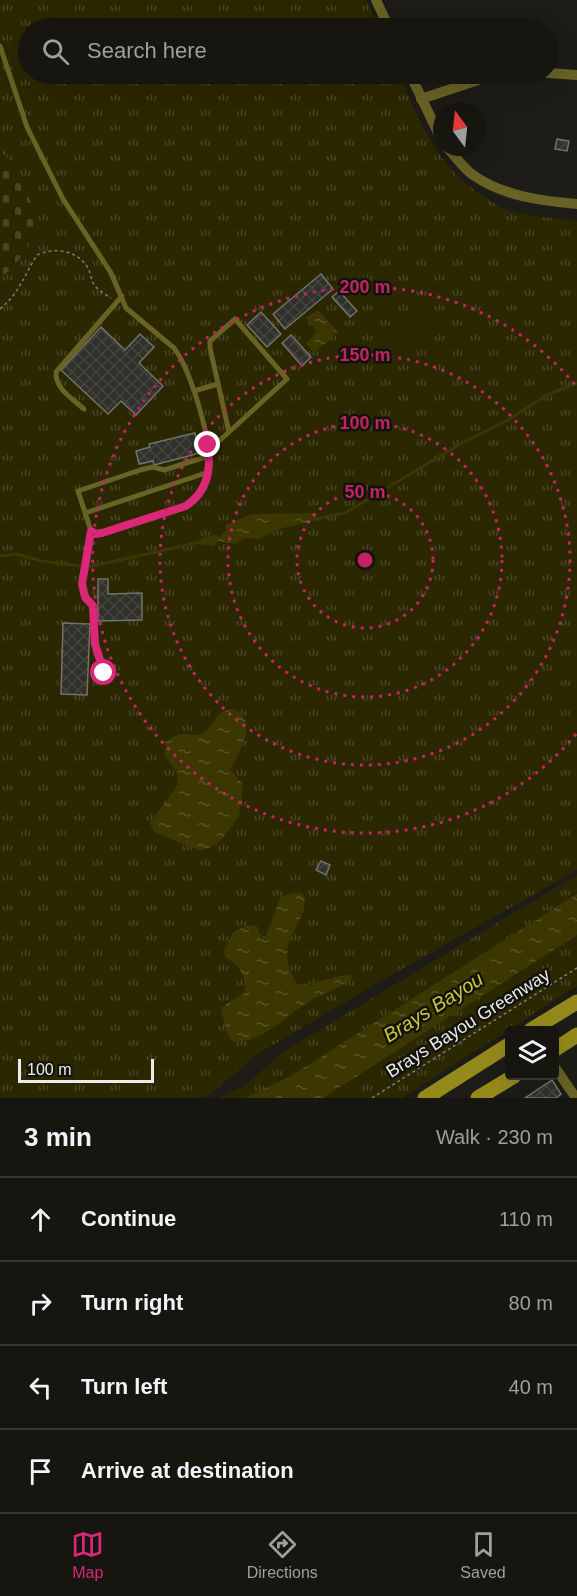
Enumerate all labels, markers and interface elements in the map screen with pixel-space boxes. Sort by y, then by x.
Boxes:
search box [18,18,559,84]
icon: search [39,35,72,68]
text: Search here [87,38,207,63]
north arrow [433,102,487,156]
text: 200 m [339,277,391,297]
text: 150 m [339,345,391,365]
text: 100 m [339,413,391,433]
route end [194,431,220,457]
text: 50 m [344,482,386,502]
centre of rings [355,550,375,570]
route start [90,659,116,685]
street label: Brays Bayou Greenway [383,964,553,1082]
water label: Brays Bayou [379,968,487,1046]
map controls [505,1026,559,1080]
button: layers [505,1026,559,1080]
scale bar [18,1056,154,1084]
text: 100 m [27,1061,71,1078]
text: 3 min [24,1122,92,1152]
text: Walk · 230 m [436,1126,553,1148]
icon: ahead [24,1203,57,1236]
text: Continue [81,1206,176,1231]
text: 110 m [499,1208,553,1230]
icon: right [24,1287,57,1320]
text: Turn right [81,1290,183,1315]
text: 80 m [509,1292,553,1314]
icon: left [24,1371,57,1404]
text: Turn left [81,1374,167,1399]
text: 40 m [509,1376,553,1398]
icon: arrive [24,1455,57,1488]
text: Arrive at destination [81,1458,294,1483]
tab: Map [71,1528,104,1582]
tab: Directions [247,1528,318,1582]
tab: Saved [460,1528,506,1582]

